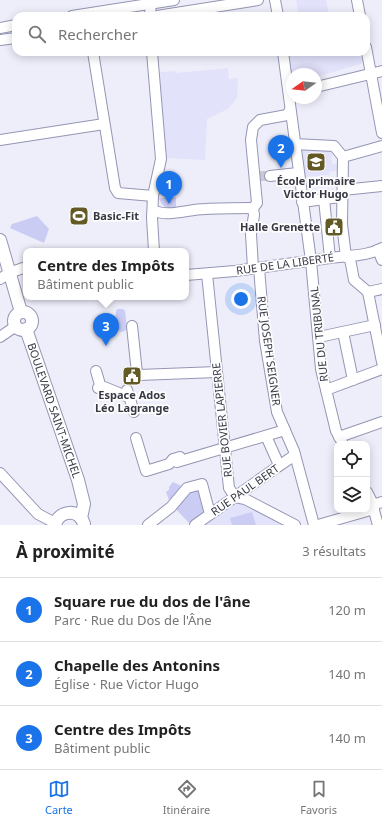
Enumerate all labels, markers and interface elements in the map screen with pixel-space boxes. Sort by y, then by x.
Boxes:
search box [12,12,370,56]
icon: search [26,23,48,45]
text: Rechercher [58,24,138,44]
north arrow [286,68,322,104]
pin: 2 [268,135,294,168]
school or university icon: École primaire Victor Hugo [305,151,327,173]
pin: 1 [156,171,182,204]
place label: École primaire Victor Hugo [277,173,356,201]
sports icon: Basic-Fit [68,205,90,227]
place label: Basic-Fit [93,208,139,223]
public building icon: Halle Grenette [323,216,345,238]
place label: Halle Grenette [240,219,320,234]
popup [23,248,189,300]
street label: RUE DE LA LIBERTÉ [235,249,335,278]
text: Centre des Impôts [37,255,175,275]
text: Bâtiment public [37,275,134,293]
street label: RUE DU TRIBUNAL [306,285,331,382]
your location [231,289,251,309]
street label: RUE JOSEPH SEIGNER [254,295,285,407]
pin: 3 [93,313,119,346]
street label: BOULEVARD SAINT-MICHEL [24,341,85,480]
street label: RUE BOVIER LAPIERRE [208,362,235,478]
public building icon: Espace Ados Léo Lagrange [121,365,143,387]
place label: Espace Ados Léo Lagrange [95,387,169,415]
map controls [334,441,370,513]
button: locate [334,441,370,477]
street label: RUE PAUL BERT [208,461,282,519]
button: layers [334,477,370,513]
text: À proximité [16,540,115,563]
text: 3 résultats [302,542,366,560]
text: Square rue du dos de l'âne [54,591,250,611]
text: 1 [25,601,33,619]
text: 120 m [328,601,366,619]
text: Parc · Rue du Dos de l'Âne [54,611,212,629]
text: Chapelle des Antonins [54,655,220,675]
text: 2 [25,665,33,683]
text: 140 m [328,665,366,683]
text: Église · Rue Victor Hugo [54,675,199,693]
text: Centre des Impôts [54,719,191,739]
text: 3 [25,729,33,747]
text: 140 m [328,729,366,747]
text: Bâtiment public [54,739,150,757]
tab: Carte [45,778,73,817]
tab: Itinéraire [163,778,210,817]
tab: Favoris [300,778,337,817]

